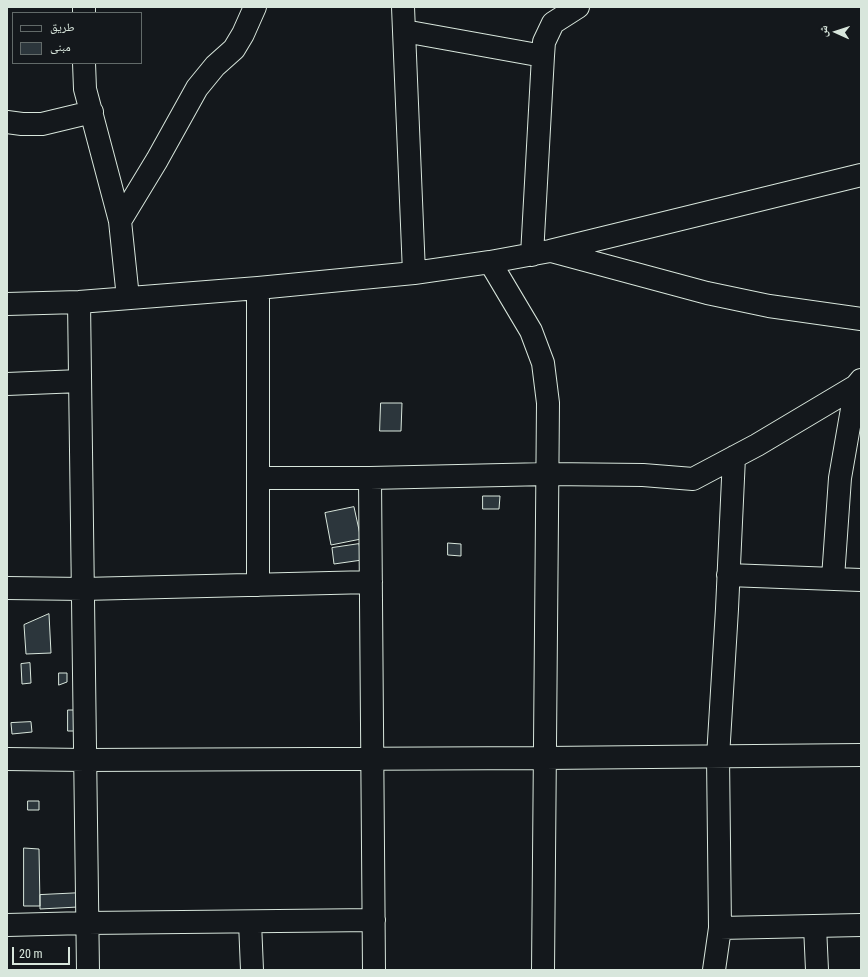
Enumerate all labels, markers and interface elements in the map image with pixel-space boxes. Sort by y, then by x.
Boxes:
legend [12,12,142,64]
north arrow [816,12,856,52]
text: طريق [50,20,75,34]
text: ش [817,25,830,38]
text: مبنى [50,40,71,54]
scale bar [14,939,72,965]
text: 20 m [19,947,43,961]

